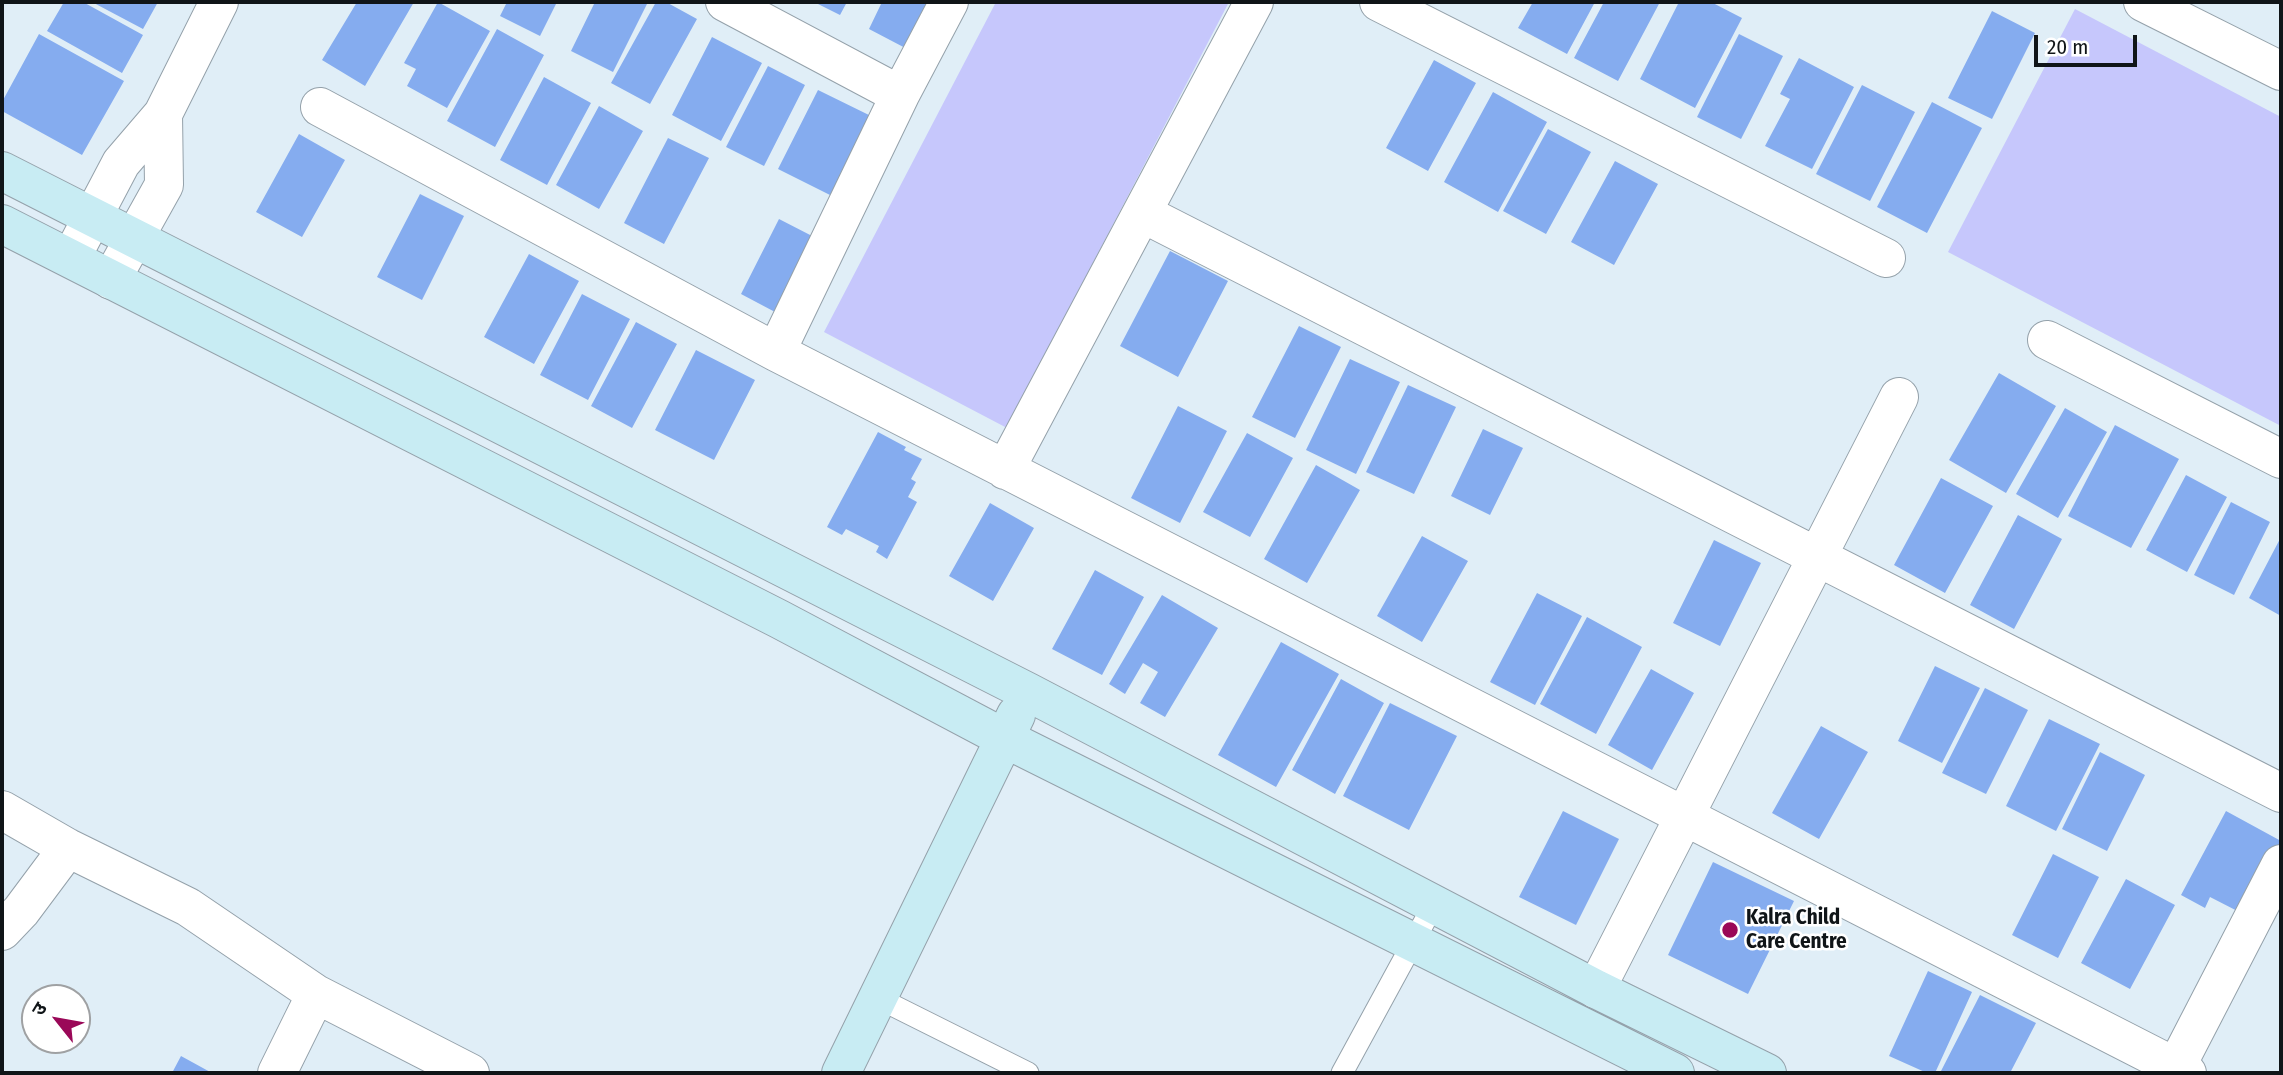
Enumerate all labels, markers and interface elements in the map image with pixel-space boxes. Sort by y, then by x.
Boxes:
scale bar [2038,21,2141,65]
text: 20 m [2047,34,2088,60]
place label: Kalra Child Care Centre [1746,905,1847,955]
marker: Kalra Child Care Centre [1720,920,1740,940]
north arrow [21,984,91,1054]
text: उ [27,998,52,1020]

